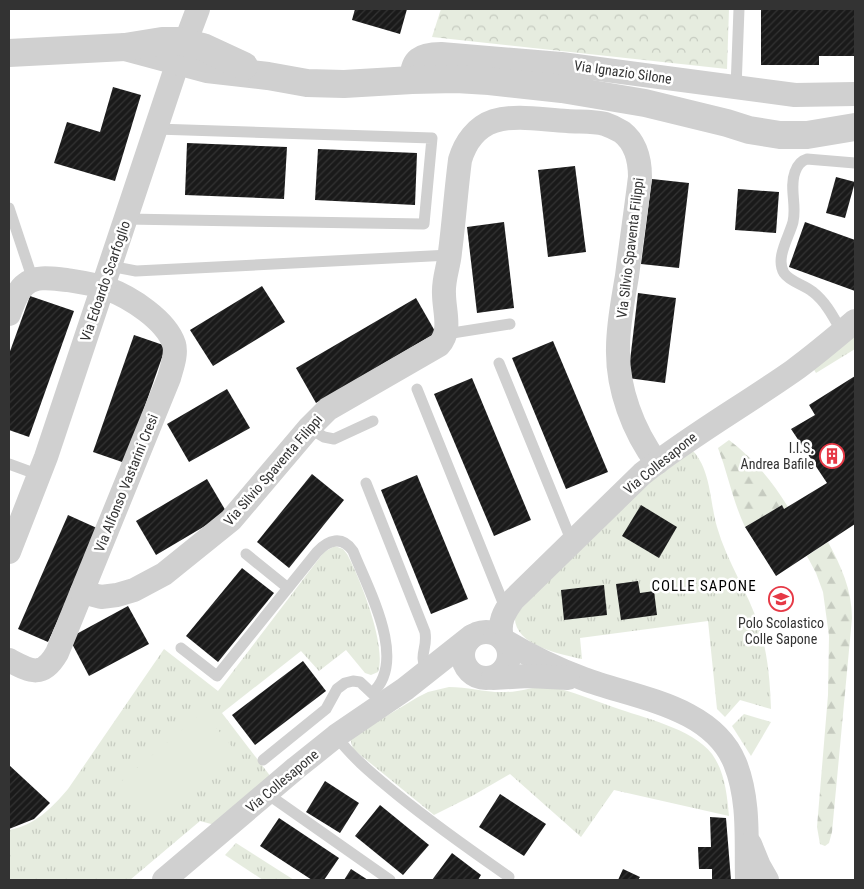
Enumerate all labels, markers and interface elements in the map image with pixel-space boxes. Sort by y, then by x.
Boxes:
street label: Via Ignazio Silone [573,57,673,87]
street label: Via Silvio Spaventa Filippi [613,177,647,319]
street label: Via Edoardo Scarfoglio [77,219,133,343]
street label: Via Silvio Spaventa Filippi [221,411,325,529]
street label: Via Alfonso Vastarini Cresi [91,412,161,554]
street label: Via Collesapone [620,428,700,497]
place label: I.I.S. Andrea Bafile [741,440,814,472]
building icon: I.I.S. Andrea Bafile [819,443,845,469]
district label: COLLE SAPONE [651,577,757,595]
school or university icon: Polo Scolastico Colle Sapone [768,586,794,612]
place label: Polo Scolastico Colle Sapone [738,615,824,647]
street label: Via Collesapone [243,746,322,816]

